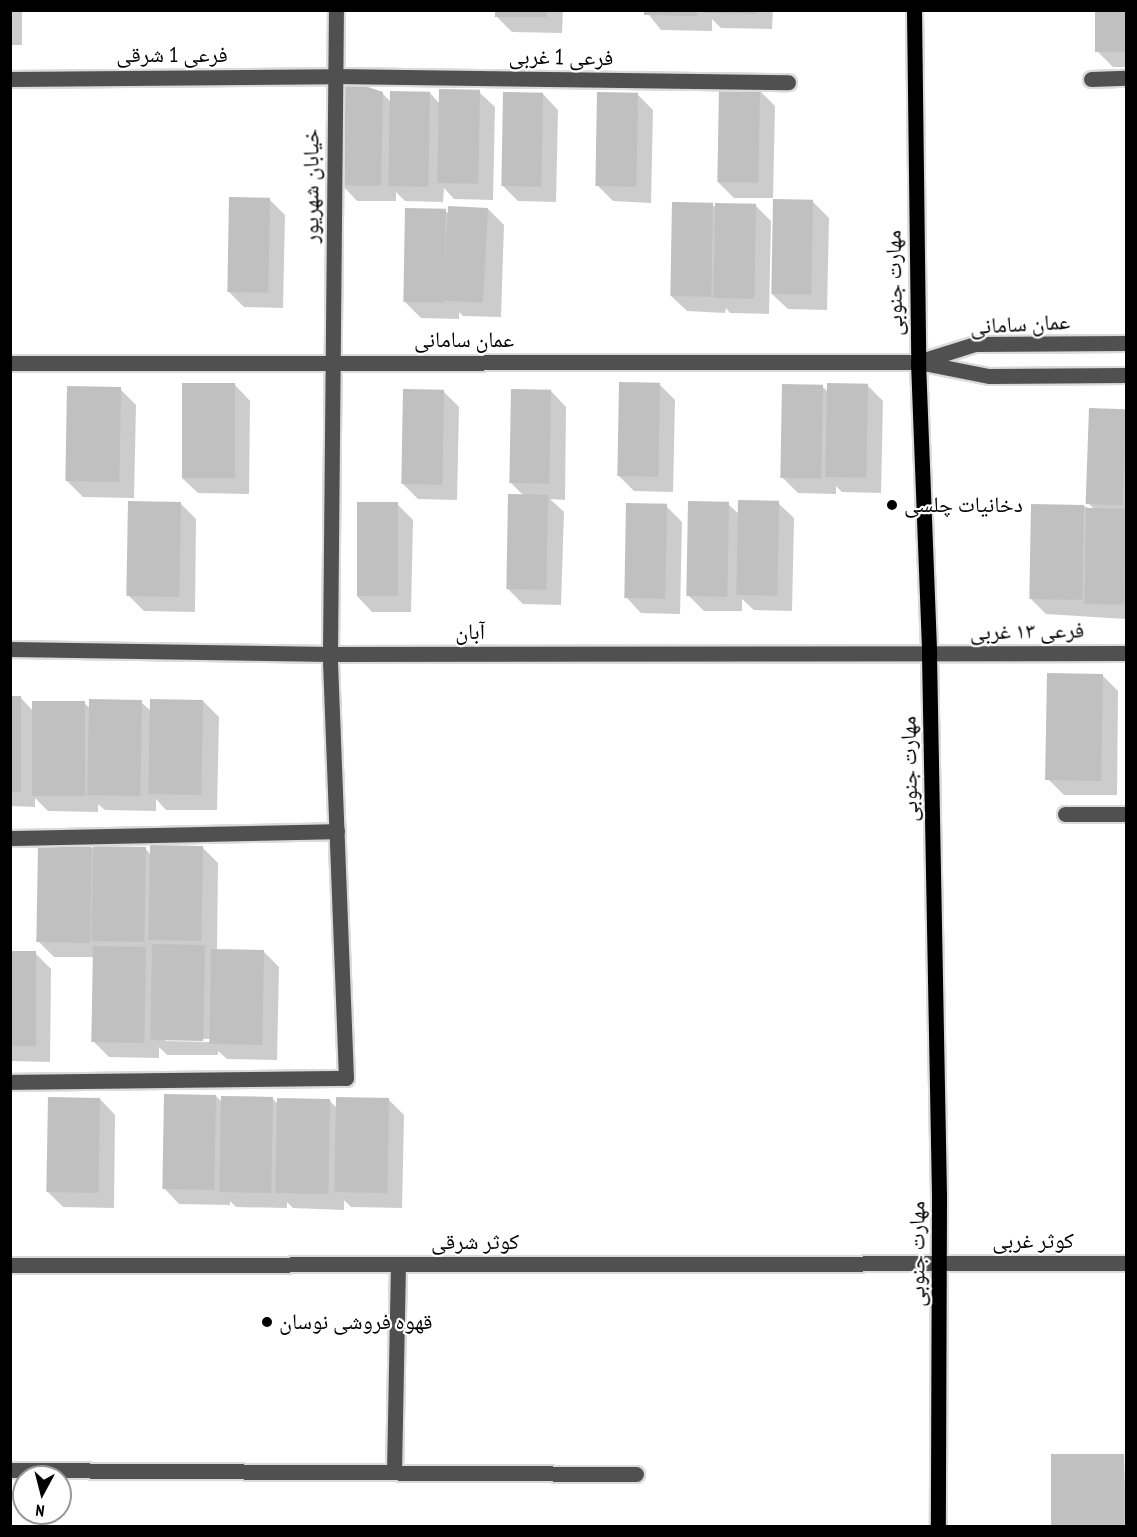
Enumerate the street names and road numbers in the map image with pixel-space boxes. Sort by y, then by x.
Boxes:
street label: فرعی 1 شرقی [116,42,228,68]
street label: فرعی 1 غربی [508,43,614,71]
street label: خیابان شهریور [298,129,324,243]
street label: مهارت جنوبی [880,230,908,336]
street label: عمان سامانی [969,308,1071,340]
street label: عمان سامانی [414,327,514,353]
street label: فرعی ۱۳ غربی [969,617,1085,645]
street label: آبان [455,619,485,645]
street label: مهارت جنوبی [895,716,923,822]
street label: مهارت جنوبی [904,1201,930,1307]
street label: کوثر غربی [992,1228,1074,1254]
street label: کوثر شرقی [431,1229,519,1255]

